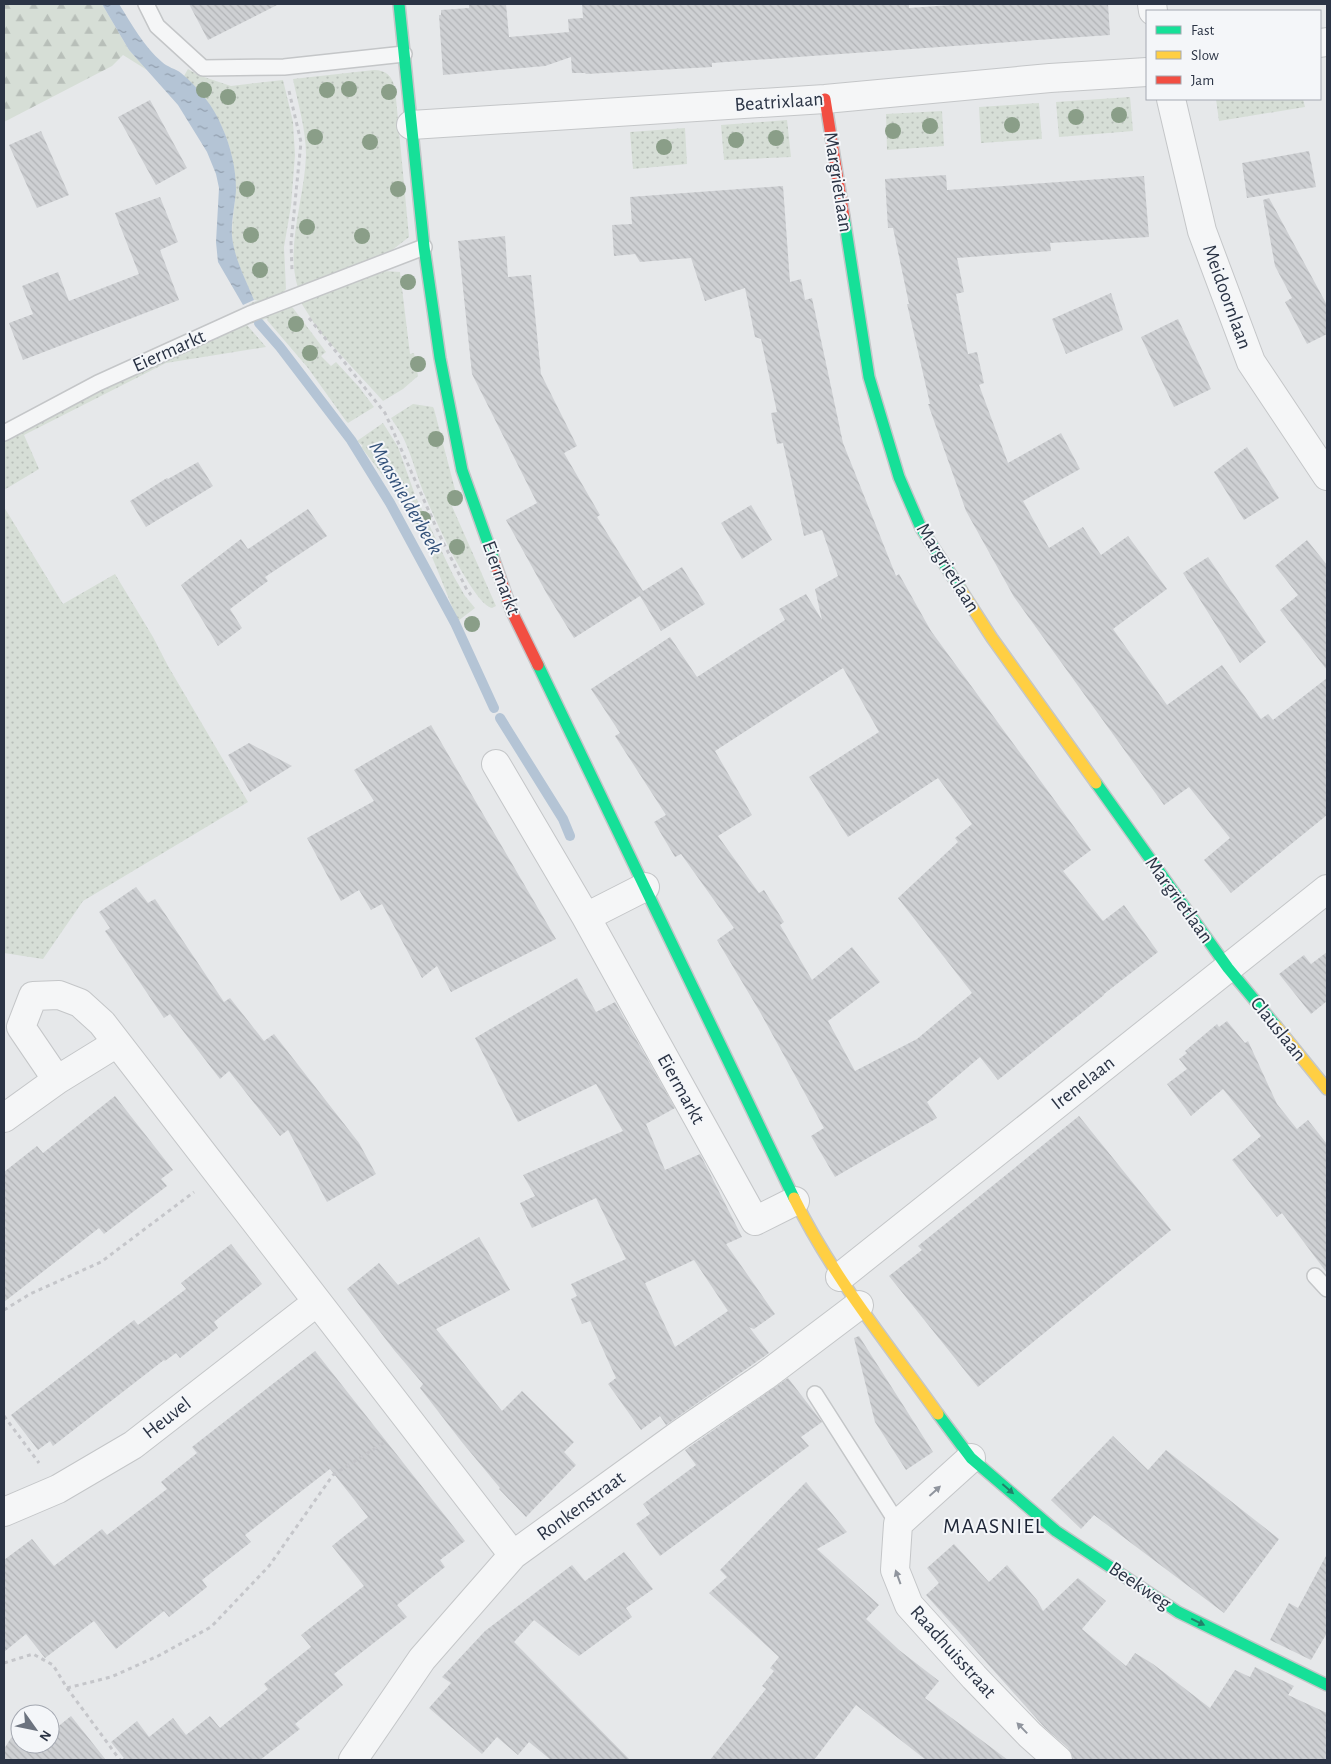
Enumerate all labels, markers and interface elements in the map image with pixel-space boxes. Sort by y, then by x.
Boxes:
legend [1146,10,1321,100]
text: Fast [1191,23,1215,38]
text: Slow [1191,48,1219,63]
text: Jam [1191,73,1214,88]
street label: Beatrixlaan [734,89,824,115]
street label: Margrietlaan [820,130,856,234]
street label: Meidoornlaan [1199,242,1255,352]
street label: Eiermarkt [130,326,209,376]
water label: Maasnielderbeek [365,438,447,558]
street label: Margrietlaan [913,520,983,616]
street label: Eiermarkt [478,538,524,618]
street label: Margrietlaan [1141,853,1217,947]
street label: Clauslaan [1246,993,1310,1065]
street label: Eiermarkt [654,1050,709,1128]
street label: Irenelaan [1048,1052,1118,1114]
street label: Heuvel [139,1393,195,1443]
street label: Ronkenstraat [533,1467,629,1545]
one-way arrow [1002,1484,1015,1495]
one-way arrow [928,1485,940,1497]
district label: MAASNIEL [943,1515,1045,1537]
street label: Beekweg [1105,1558,1175,1614]
one-way arrow [894,1569,902,1584]
street label: Raadhuisstraat [906,1602,1000,1703]
one-way arrow [1191,1618,1206,1626]
north arrow [10,1704,60,1754]
one-way arrow [1016,1722,1028,1734]
text: N [37,1728,54,1743]

